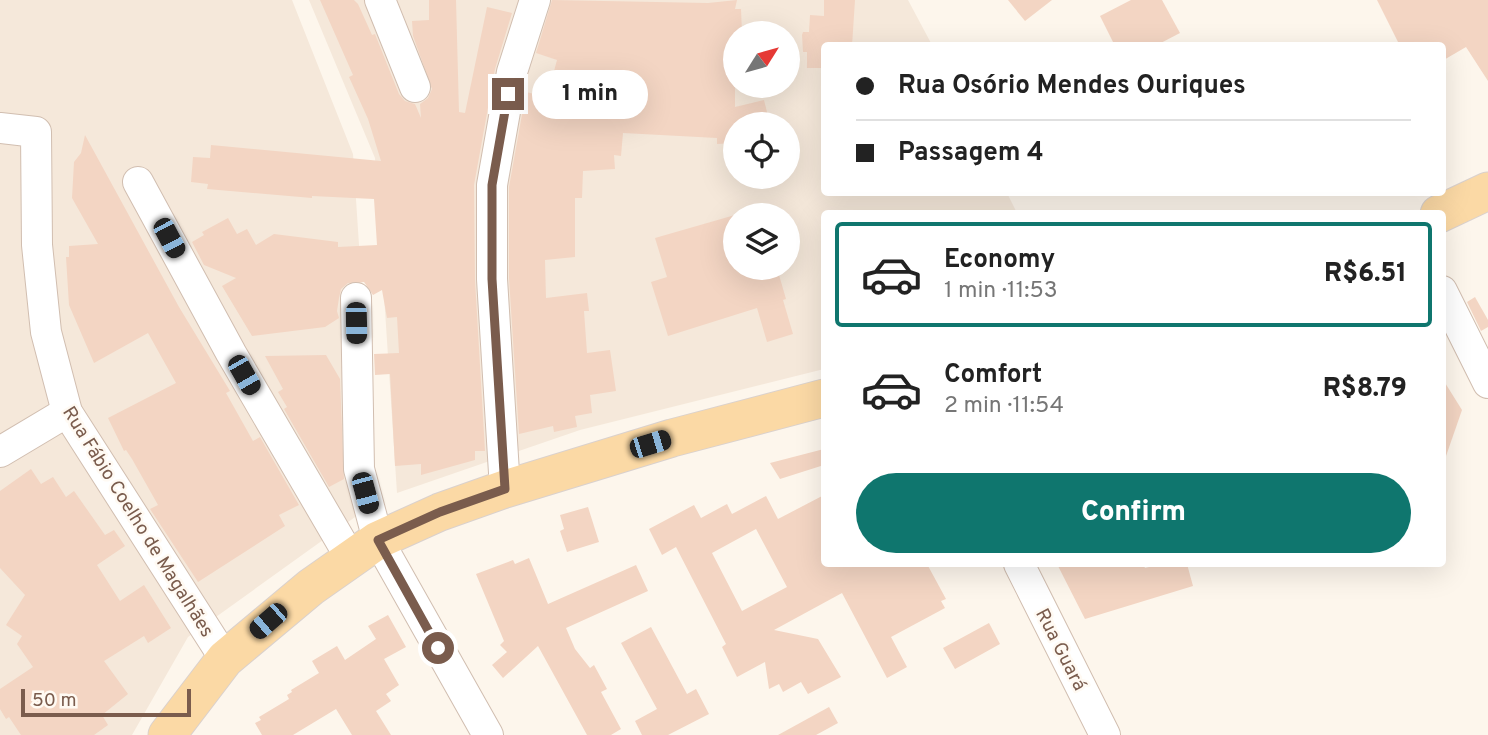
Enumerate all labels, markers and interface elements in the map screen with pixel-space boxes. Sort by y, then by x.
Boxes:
north arrow [723,21,800,98]
map controls [723,21,800,280]
callout: 1 min [532,70,648,119]
text: Rua Osório Mendes Ouriques [898,70,1246,103]
route end [492,78,524,110]
text: 1 min [562,80,618,109]
button: locate [723,112,800,189]
text: Passagem 4 [898,137,1044,170]
button: layers [723,203,800,280]
car [150,215,189,261]
icon: car [860,243,923,306]
text: Economy [944,244,1055,277]
text: R$6.51 [1324,258,1407,291]
text: 1 min · 11:53 [944,277,1058,306]
car [346,302,367,344]
car [225,352,264,398]
icon: car [860,358,923,421]
text: Comfort [944,359,1042,392]
text: R$8.79 [1323,373,1407,406]
text: 2 min · 11:54 [944,392,1064,421]
street label: Rua Fábio Coelho de Magalhães [56,402,218,642]
car [627,428,674,460]
car [350,470,381,516]
button: Confirm [856,473,1411,553]
car [246,599,291,643]
street label: Rua Guará [1029,605,1091,695]
route start [422,632,454,664]
scale bar [21,686,191,718]
text: 50 m [32,689,77,713]

